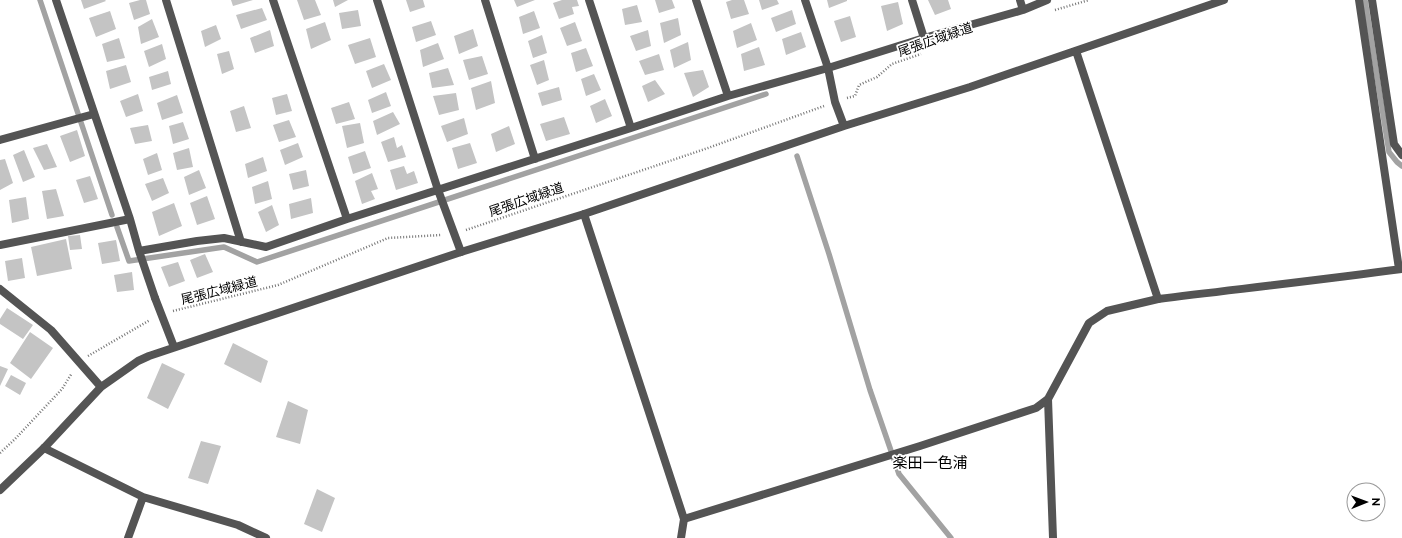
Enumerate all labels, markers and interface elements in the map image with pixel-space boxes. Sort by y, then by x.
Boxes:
street label: 尾張広域緑道 [896,20,974,59]
street label: 尾張広域緑道 [487,180,565,219]
street label: 尾張広域緑道 [179,274,259,307]
district label: 楽田一色浦 [892,454,968,472]
north arrow [1346,482,1386,522]
text: N [1369,498,1382,506]

